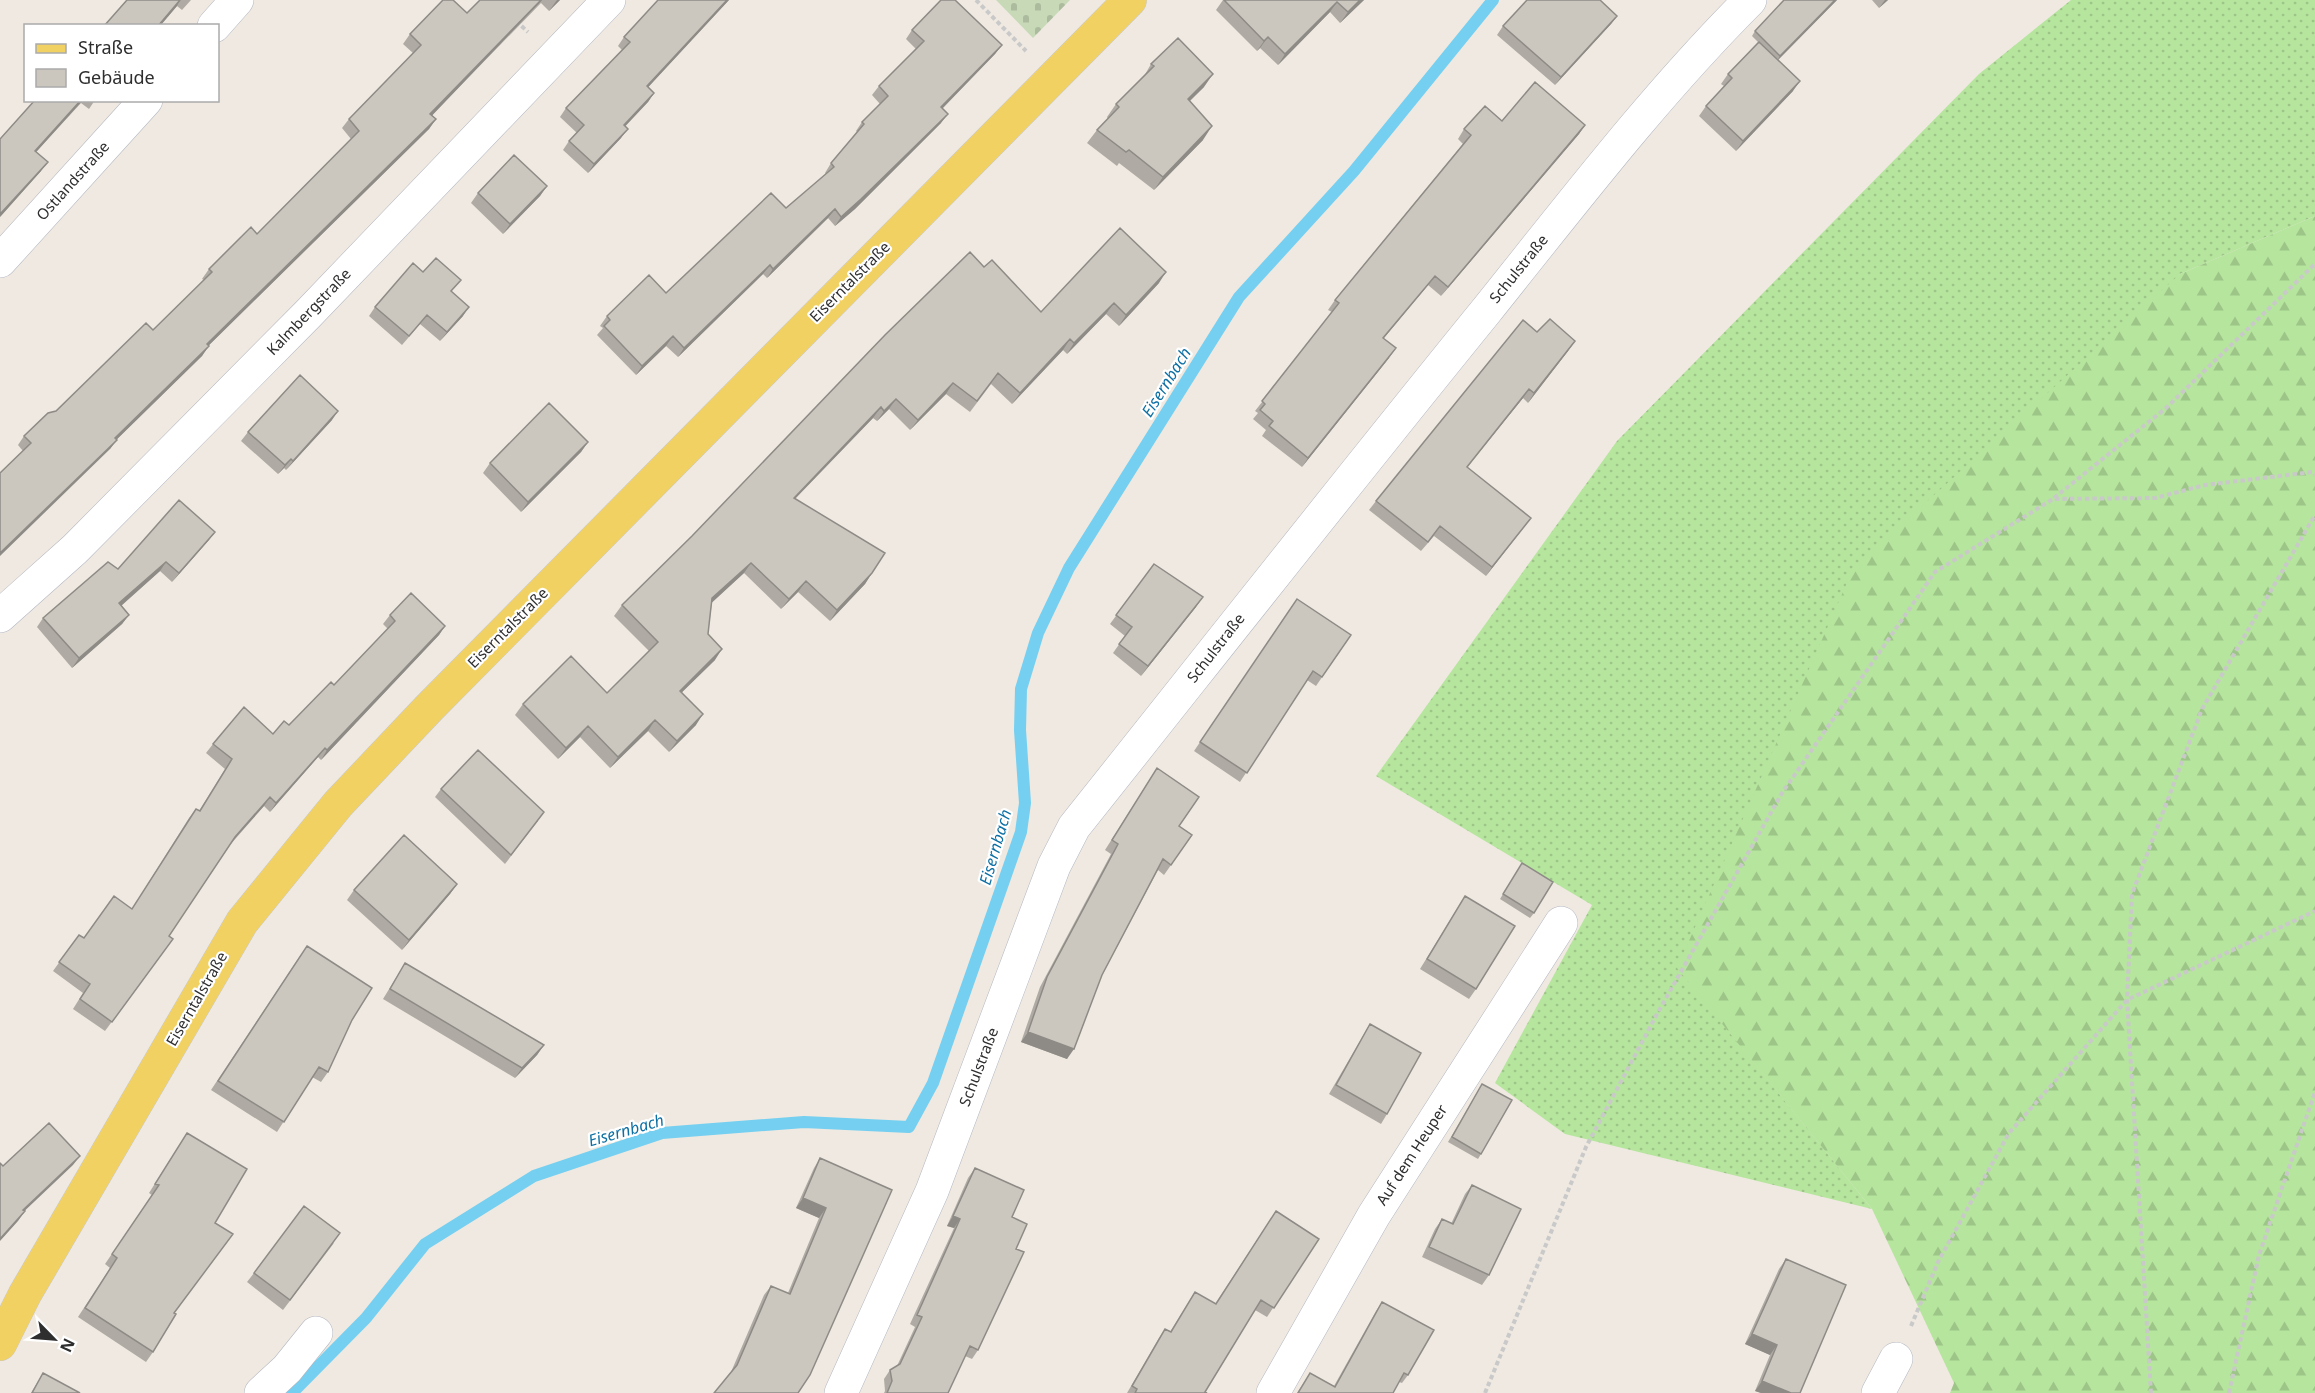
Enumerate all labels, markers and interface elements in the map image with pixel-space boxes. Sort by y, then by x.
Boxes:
legend [24,24,219,102]
text: Straße [78,35,133,59]
text: Gebäude [78,65,155,89]
street label: Ostlandstraße [31,137,113,224]
street label: Schulstraße [1484,230,1552,307]
street label: Eiserntalstraße [805,237,894,326]
street label: Kalmbergstraße [262,264,355,359]
water label: Eisernbach [1136,343,1196,421]
street label: Eiserntalstraße [463,583,552,672]
street label: Schulstraße [1182,609,1249,686]
water label: Eisernbach [974,807,1016,887]
street label: Eiserntalstraße [161,948,231,1049]
street label: Schulstraße [954,1024,1002,1109]
street label: Auf dem Heuper [1371,1100,1451,1209]
water label: Eisernbach [586,1109,666,1151]
north arrow [24,1309,84,1369]
text: N [55,1335,80,1356]

